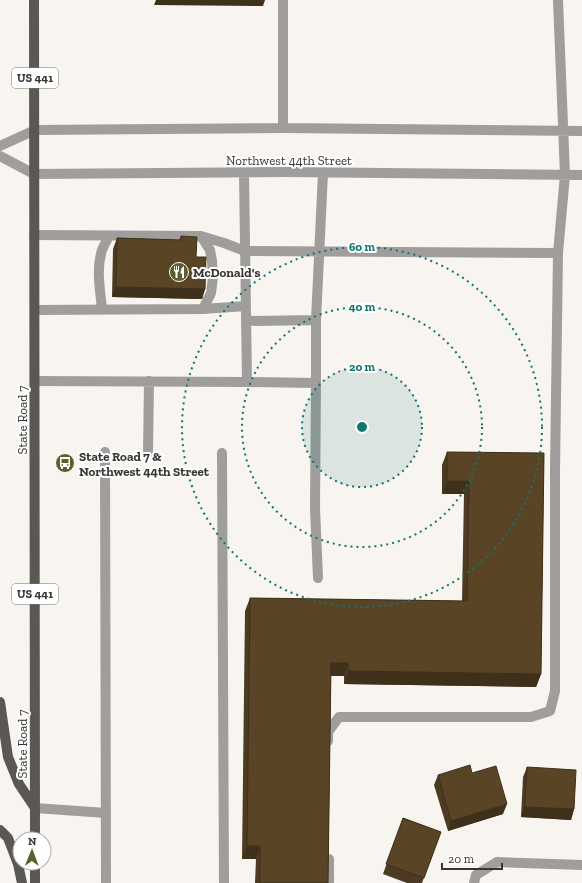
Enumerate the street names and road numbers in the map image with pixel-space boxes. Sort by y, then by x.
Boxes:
road number: US 441 [12,68,58,88]
street label: Northwest 44th Street [226,153,352,168]
street label: State Road 7 [15,386,30,454]
road number: US 441 [12,584,58,604]
street label: State Road 7 [15,710,30,778]

